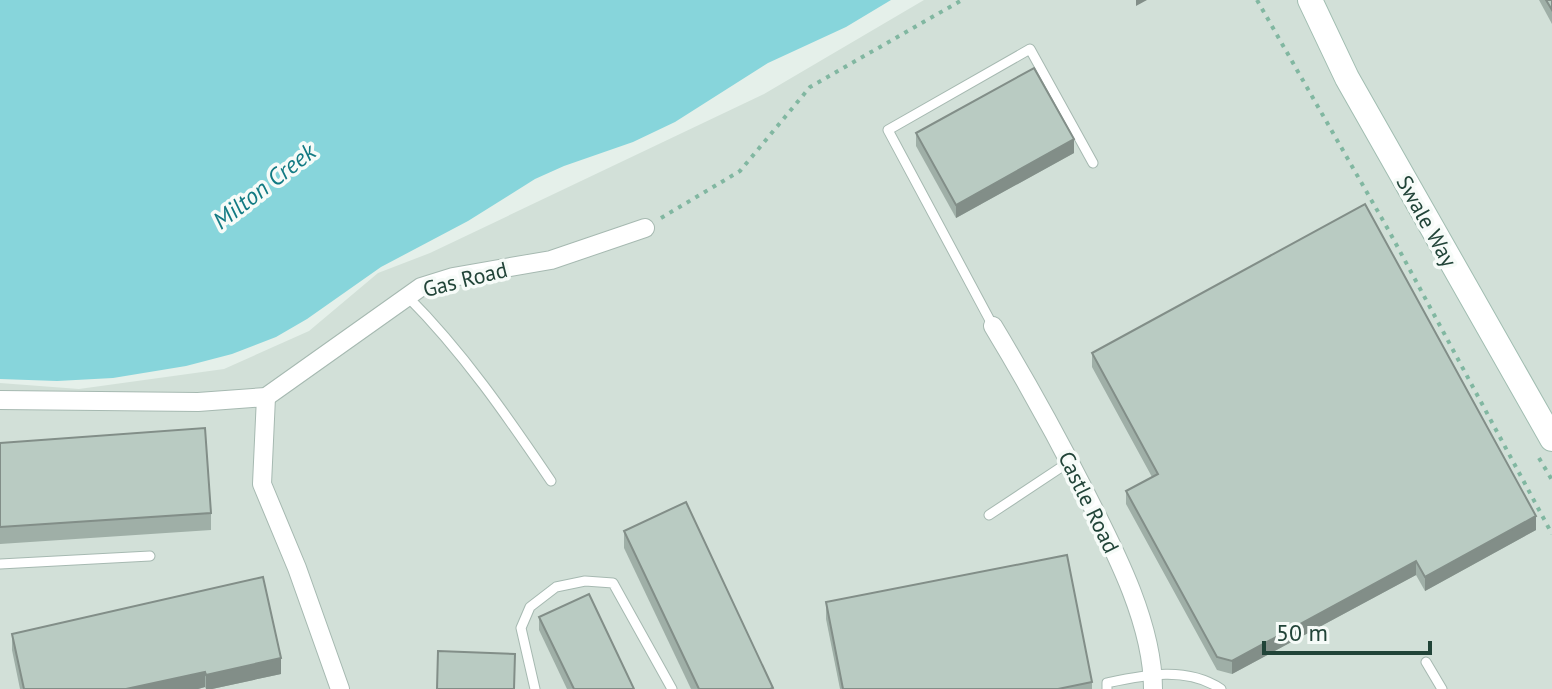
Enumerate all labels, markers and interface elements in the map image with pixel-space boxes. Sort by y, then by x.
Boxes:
water label: Milton Creek [206,135,323,236]
street label: Swale Way [1390,170,1464,272]
street label: Gas Road [420,255,510,303]
street label: Castle Road [1052,446,1126,558]
scale bar [1264,605,1430,655]
text: 50 m [1276,617,1328,648]

